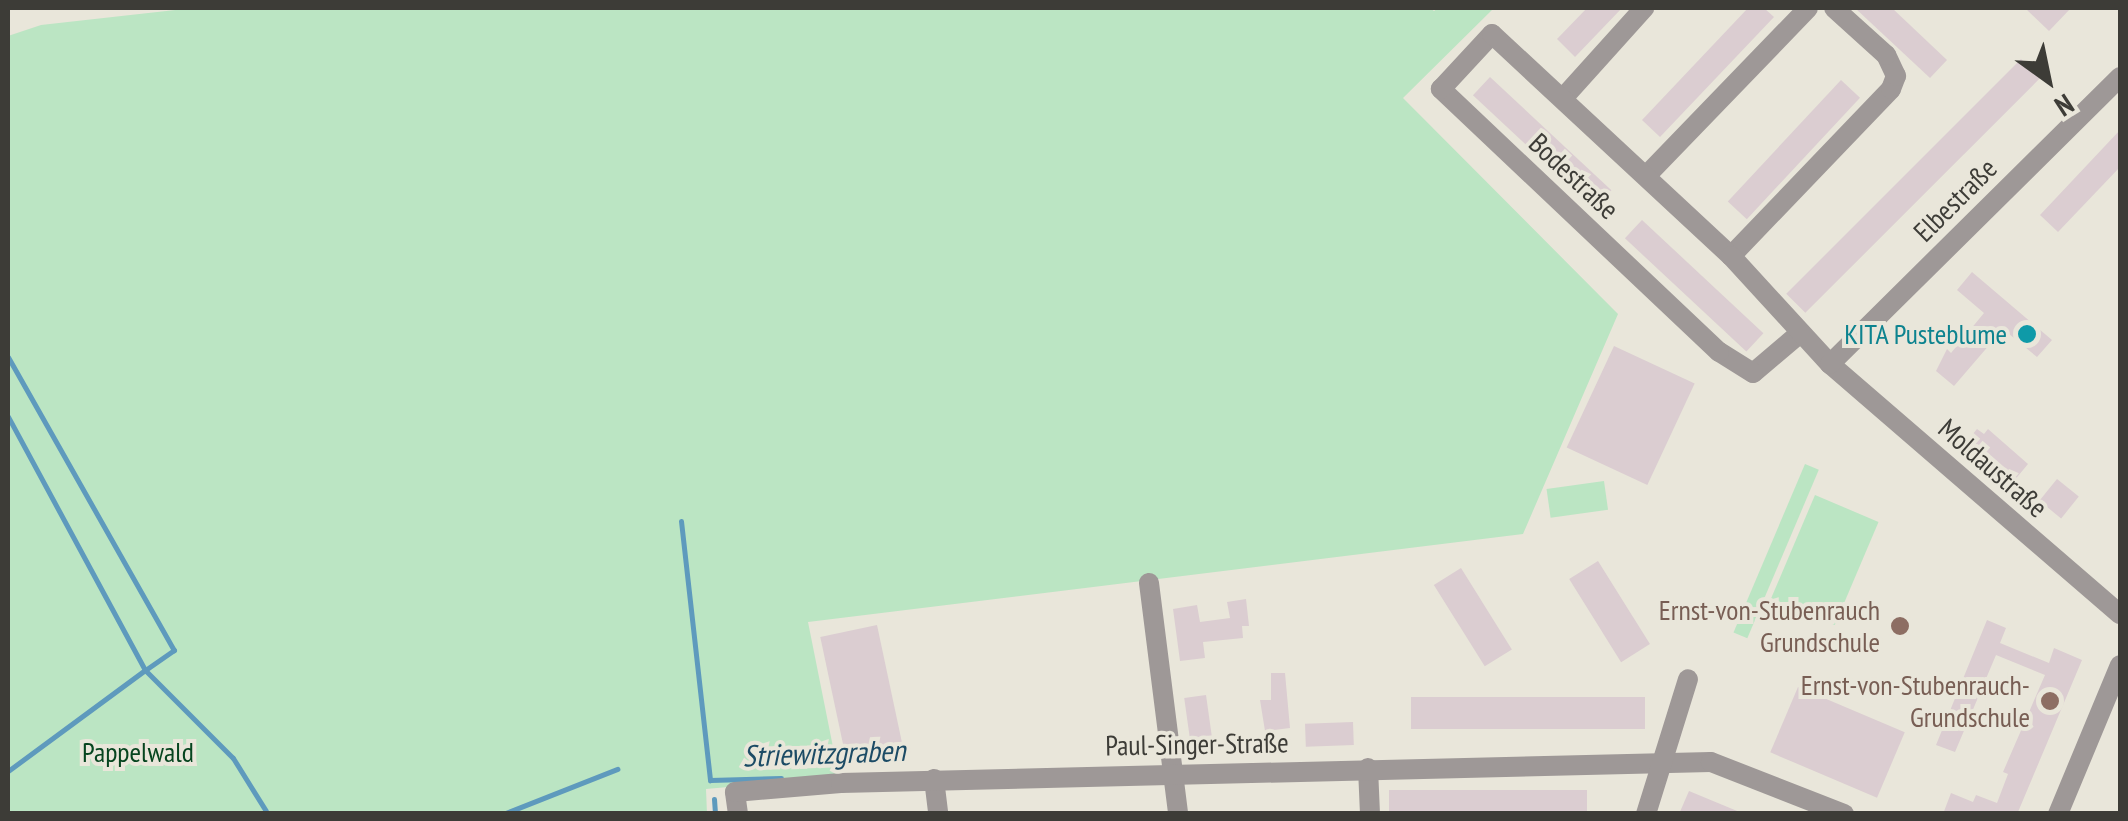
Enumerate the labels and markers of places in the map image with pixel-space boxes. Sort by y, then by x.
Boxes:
place label: KITA Pusteblume [1843,317,2007,351]
marker: KITA Pusteblume [2016,323,2038,345]
place label: Ernst-von-Stubenrauch Grundschule [1659,593,1880,659]
marker: Ernst-von-Stubenrauch Grundschule [1889,615,1911,637]
place label: Ernst-von-Stubenrauch- Grundschule [1801,668,2030,734]
marker: Ernst-von-Stubenrauch- Grundschule [2039,690,2061,712]

